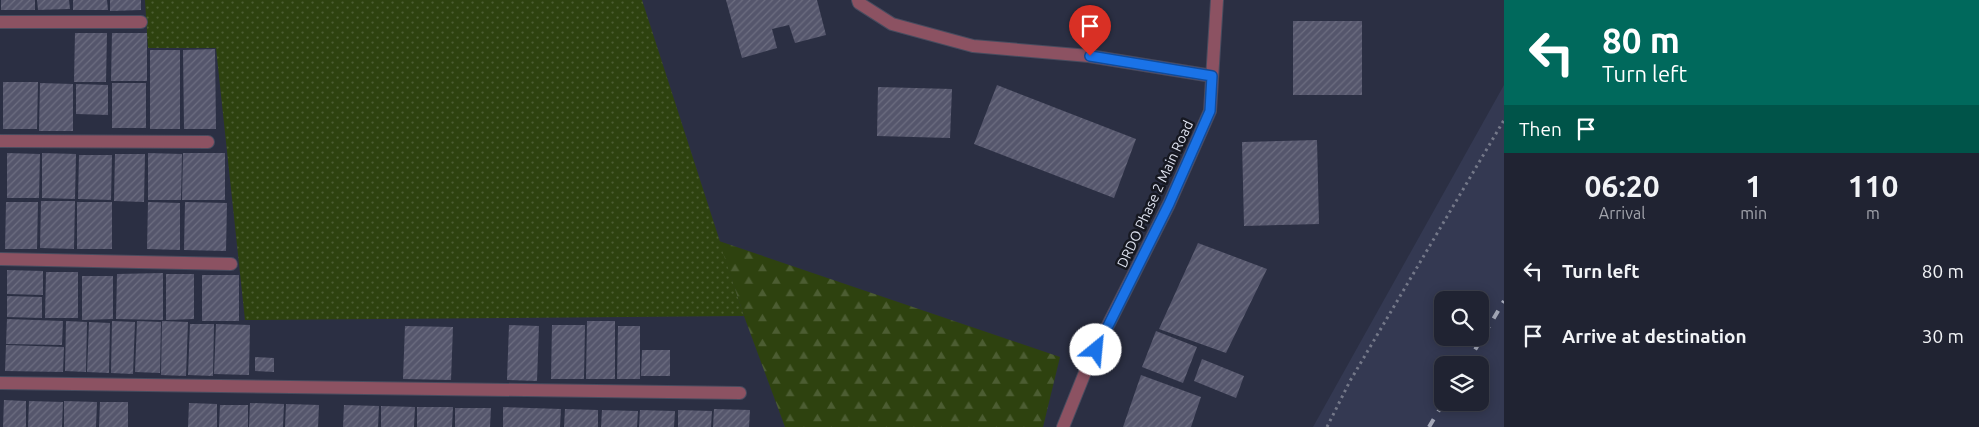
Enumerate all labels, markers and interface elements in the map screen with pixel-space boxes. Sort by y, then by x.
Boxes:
pin [1069,5,1111,56]
icon: arrive [1076,12,1104,40]
icon: left [1519,20,1584,85]
text: 80 m [1602,20,1680,60]
text: Turn left [1602,61,1687,86]
icon: arrive [1572,115,1600,143]
street label: DRDO Phase 2 Main Road [1114,118,1196,270]
text: Then [1519,118,1562,140]
text: 06:20 [1585,169,1660,203]
text: 1 [1745,169,1762,203]
text: 110 [1848,169,1898,203]
text: Arrival [1599,204,1645,222]
text: min [1740,204,1767,222]
text: m [1866,204,1880,222]
icon: left [1519,257,1547,285]
text: Turn left [1562,260,1640,282]
text: 80 m [1922,260,1964,282]
map controls [1434,291,1489,411]
button: search [1434,291,1489,346]
icon: arrive [1519,322,1547,350]
position arrow [1069,323,1121,375]
text: Arrive at destination [1562,325,1747,347]
text: 30 m [1922,325,1964,347]
button: layers [1434,356,1489,411]

